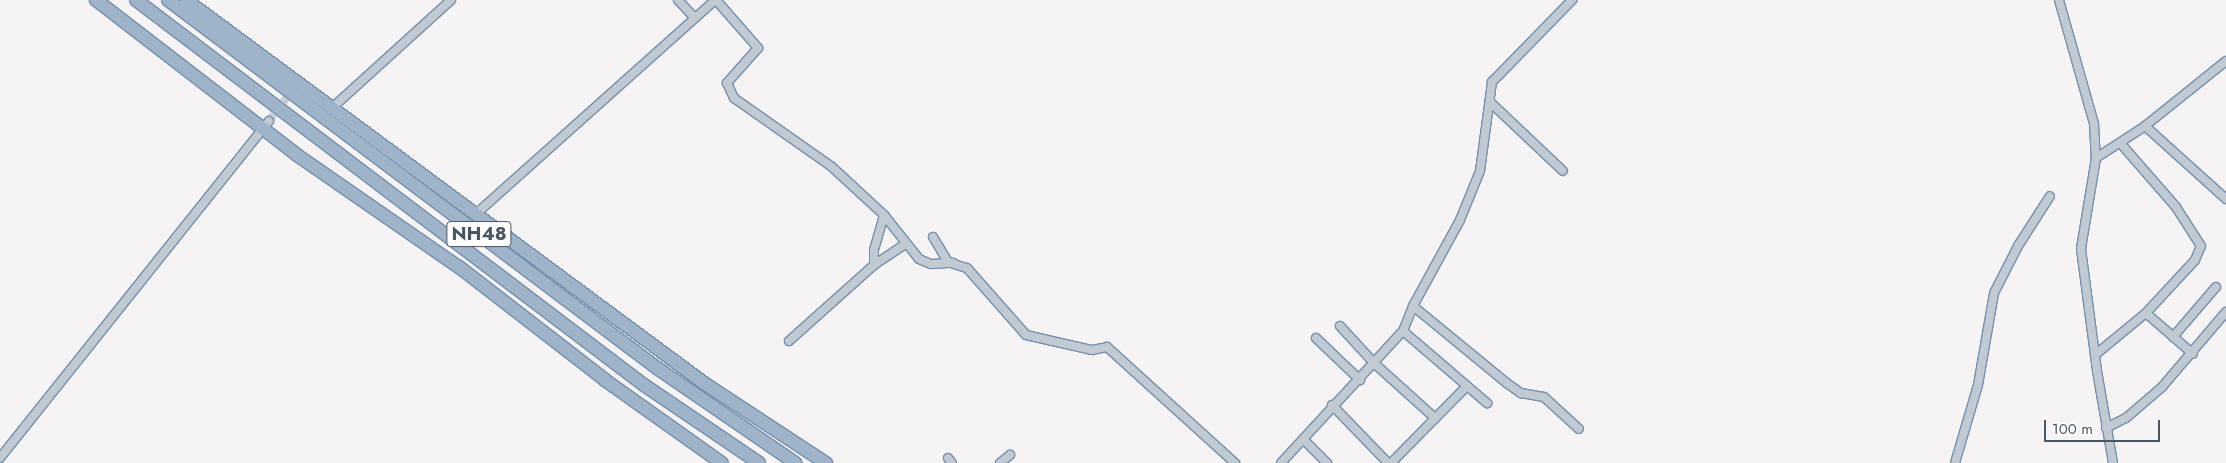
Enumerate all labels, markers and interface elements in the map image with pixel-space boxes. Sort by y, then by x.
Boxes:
road number: NH48 [445,218,513,250]
scale bar [2046,410,2162,442]
text: 100 m [2052,418,2093,440]

